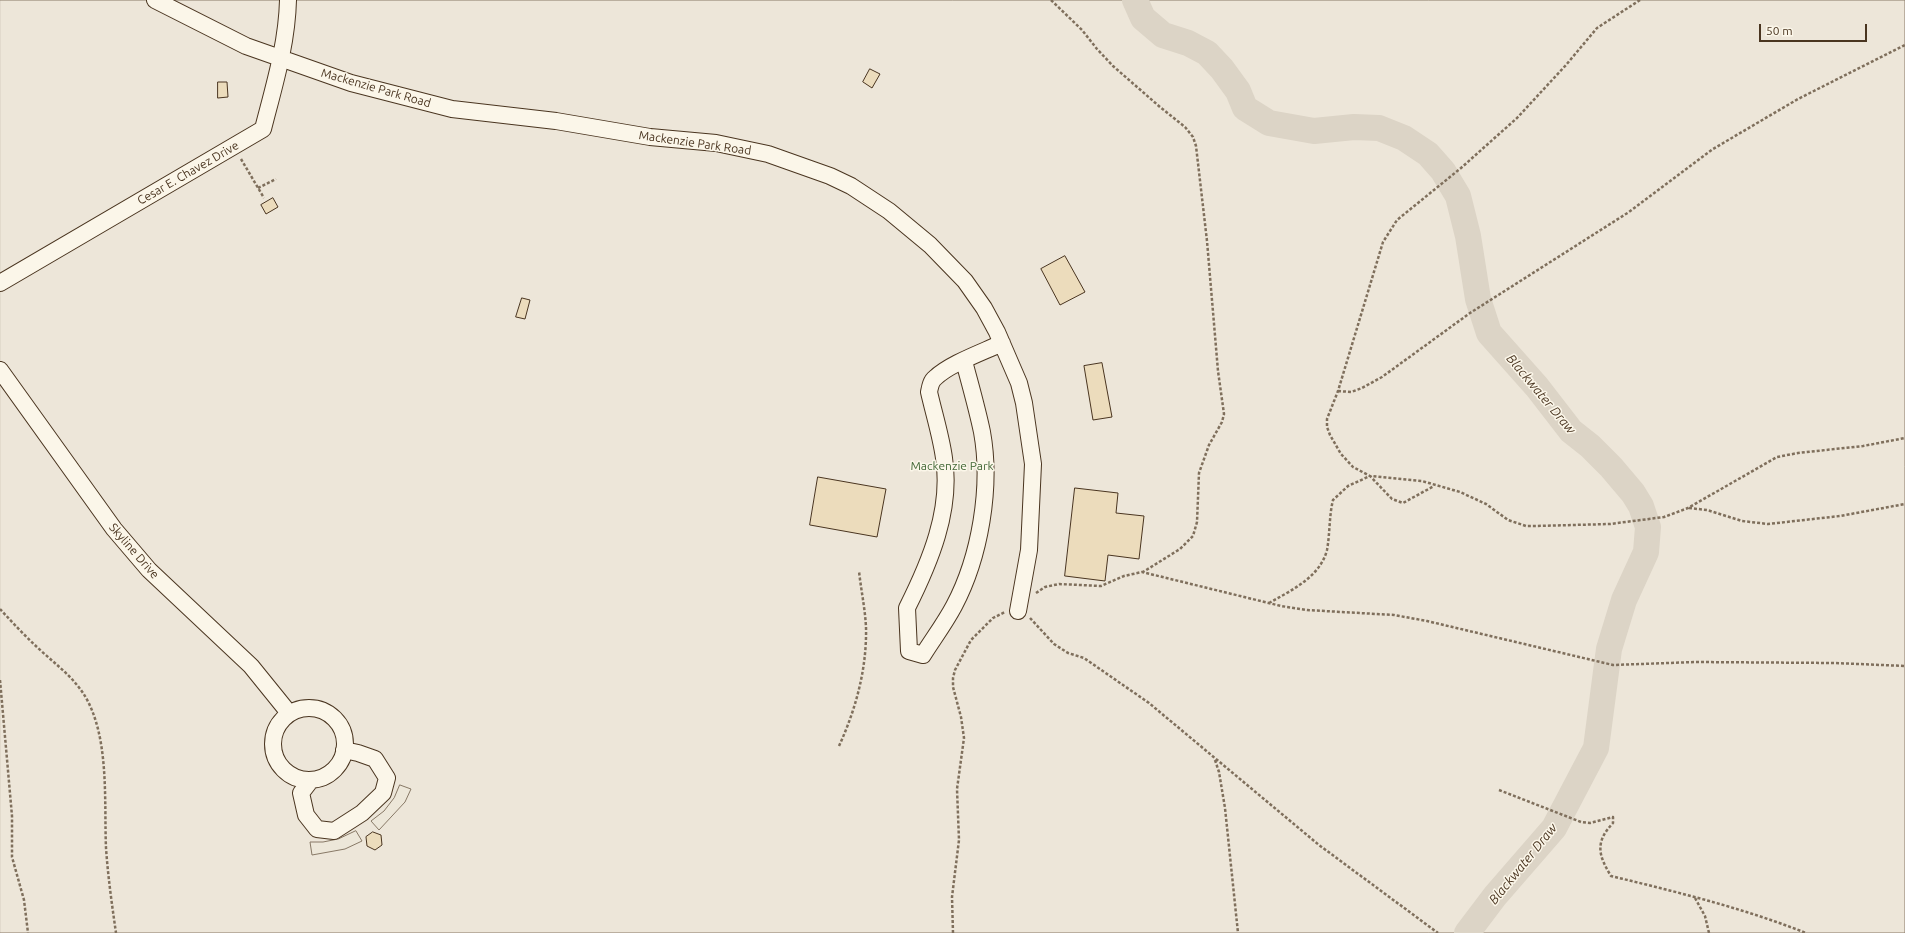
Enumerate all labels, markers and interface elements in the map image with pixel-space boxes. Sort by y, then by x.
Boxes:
scale bar [1761,16,1869,42]
text: 50 m [1766,24,1793,37]
street label: Mackenzie Park Road [319,65,433,111]
street label: Mackenzie Park Road [638,128,752,158]
street label: Cesar E. Chavez Drive [135,138,241,208]
water label: Blackwater Draw [1503,351,1579,437]
park label: Mackenzie Park [910,459,994,473]
street label: Skyline Drive [106,520,162,582]
water label: Blackwater Draw [1486,821,1560,907]

